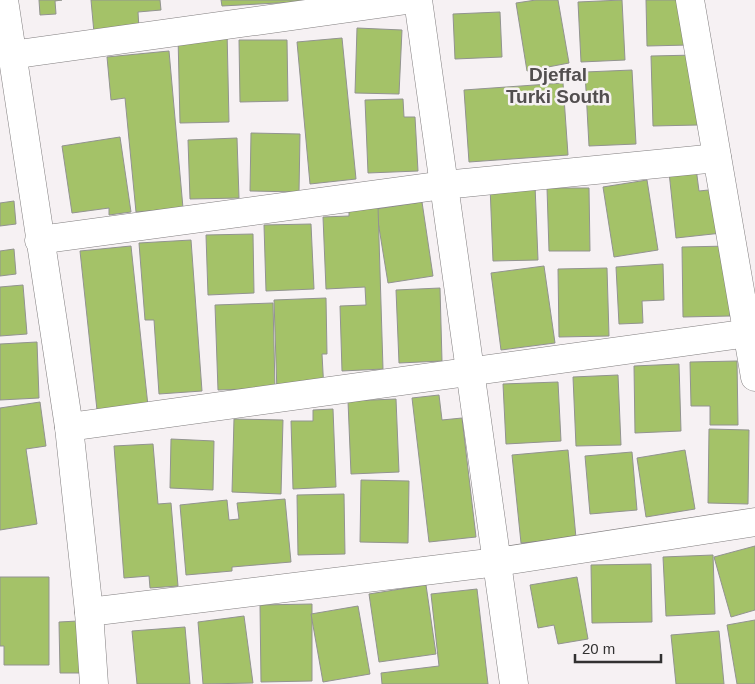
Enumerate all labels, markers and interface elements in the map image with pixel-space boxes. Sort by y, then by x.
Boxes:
district label: Djeffal Turki South [506,64,610,107]
scale bar [575,632,661,664]
text: 20 m [582,640,615,657]

